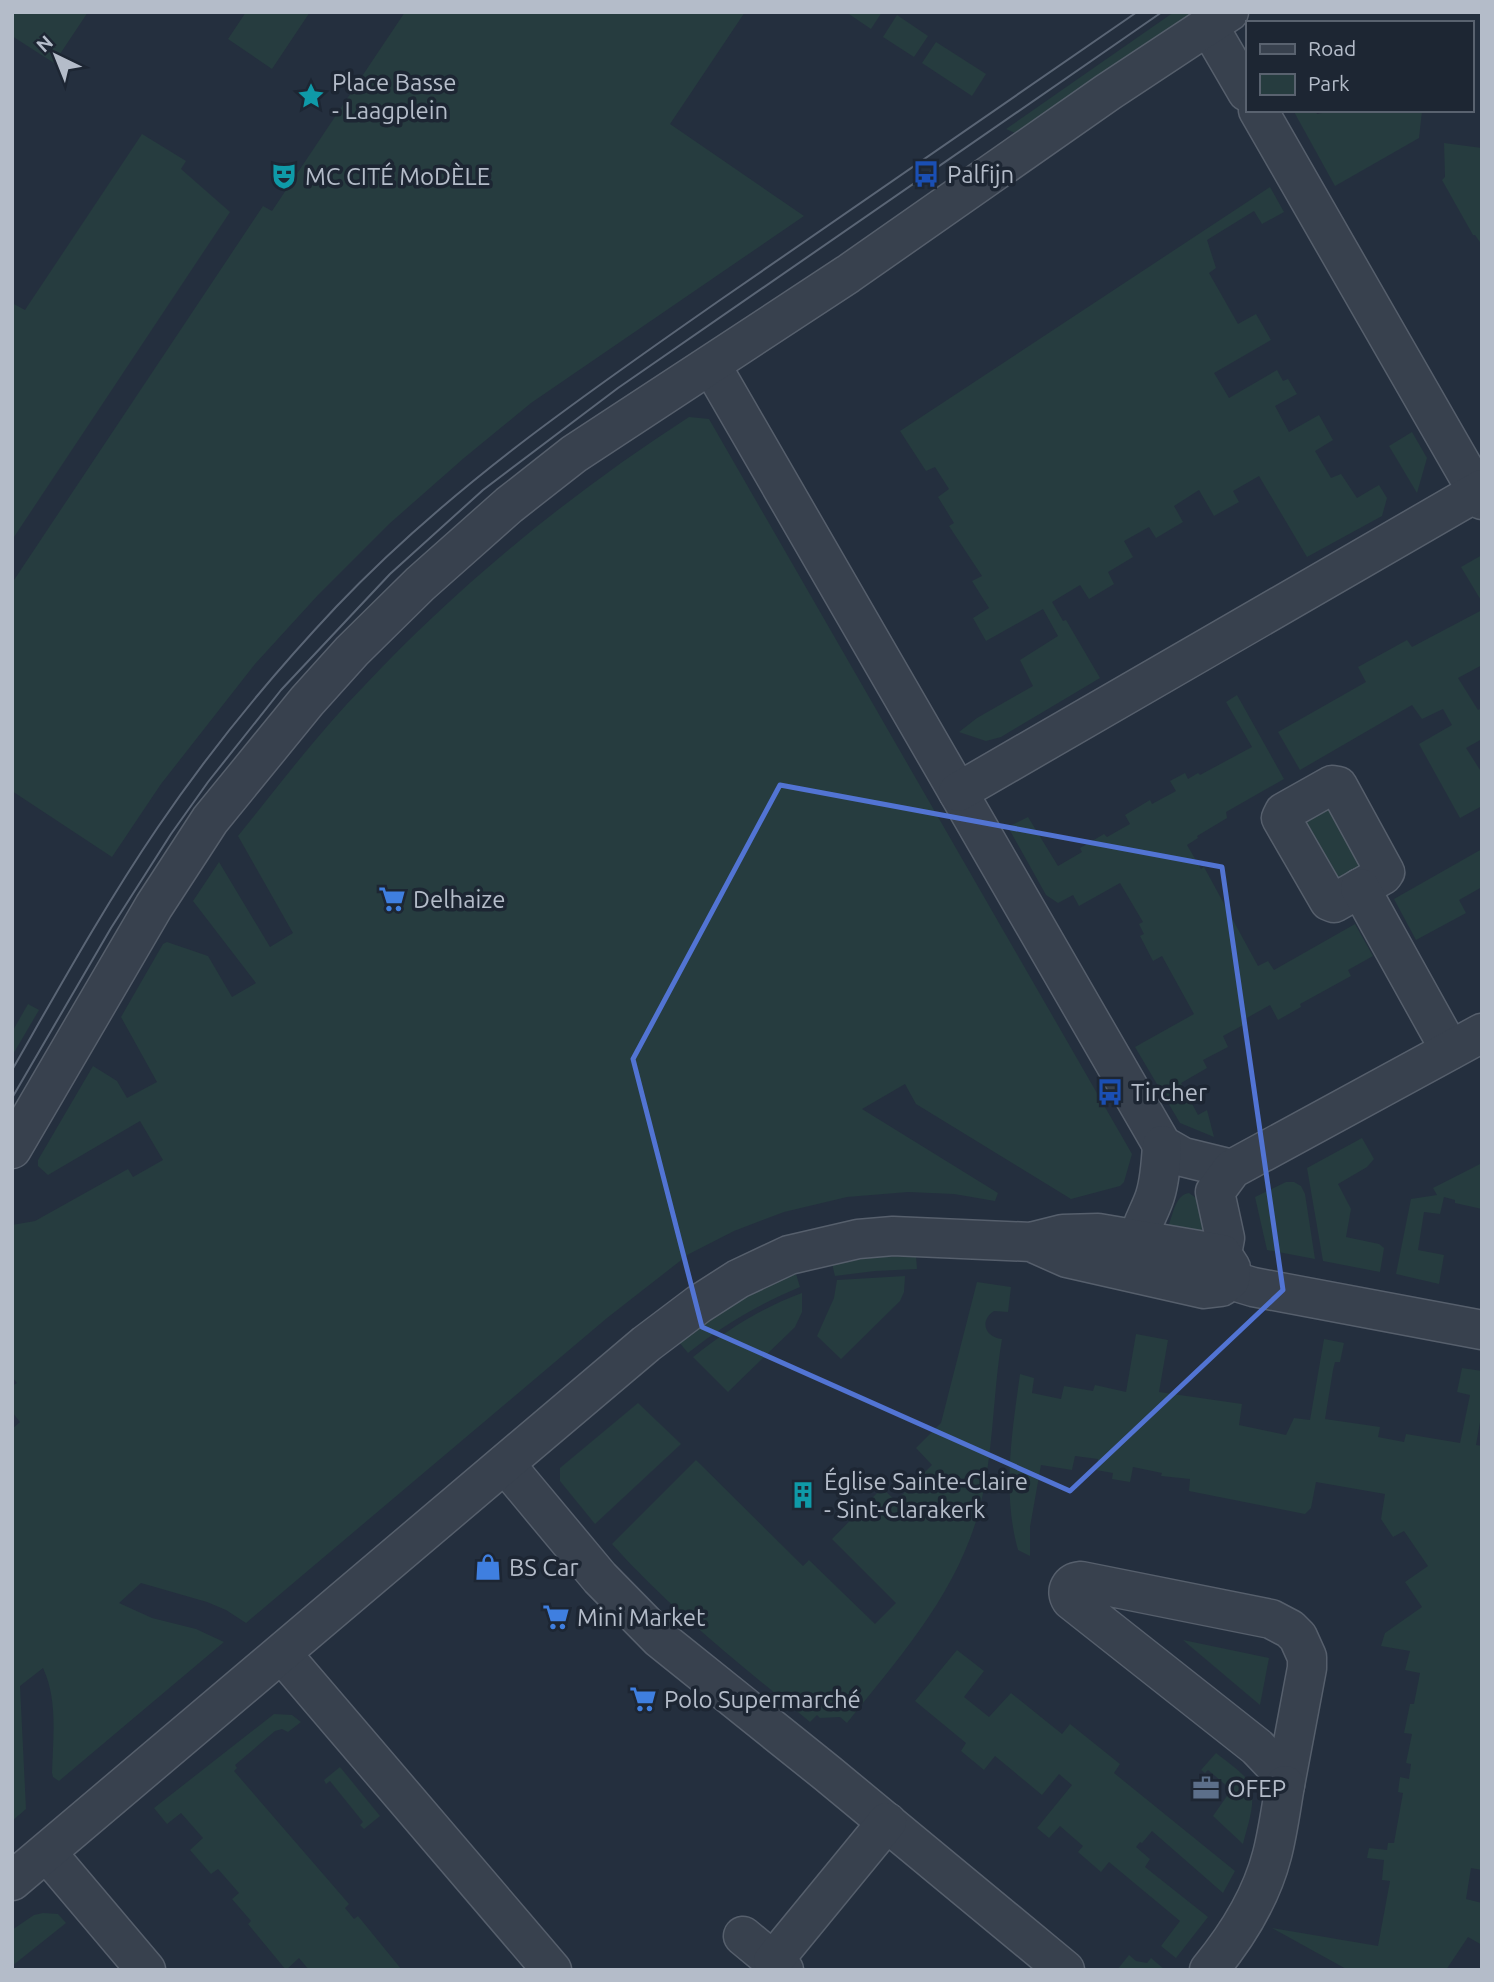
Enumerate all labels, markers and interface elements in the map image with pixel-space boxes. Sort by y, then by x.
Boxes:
north arrow [21,21,91,91]
legend [1246,21,1473,112]
text: N [32,31,57,56]
text: Road [1308,36,1356,60]
place label: Place Basse - Laagplein [332,69,457,124]
text: Park [1308,71,1350,95]
place icon: Place Basse - Laagplein [296,81,326,111]
bus stop icon: Palfijn [911,159,941,189]
theatre icon: MC CITÉ MoDÈLE [269,161,299,191]
place label: Palfijn [947,161,1014,188]
place label: MC CITÉ MoDÈLE [305,162,490,190]
supermarket icon: Delhaize [377,884,407,914]
place label: Delhaize [413,886,505,913]
bus stop icon: Tircher [1095,1077,1125,1107]
place label: Tircher [1131,1079,1207,1106]
place label: Église Sainte-Claire - Sint-Clarakerk [824,1467,1028,1523]
building icon: Église Sainte-Claire - Sint-Clarakerk [788,1480,818,1510]
shop icon: BS Car [473,1552,503,1582]
place label: BS Car [509,1554,578,1581]
supermarket icon: Mini Market [541,1602,571,1632]
place label: Mini Market [577,1604,706,1631]
supermarket icon: Polo Supermarché [628,1684,658,1714]
place label: Polo Supermarché [664,1686,861,1713]
office icon: OFEP [1191,1773,1221,1803]
place label: OFEP [1227,1775,1286,1802]

